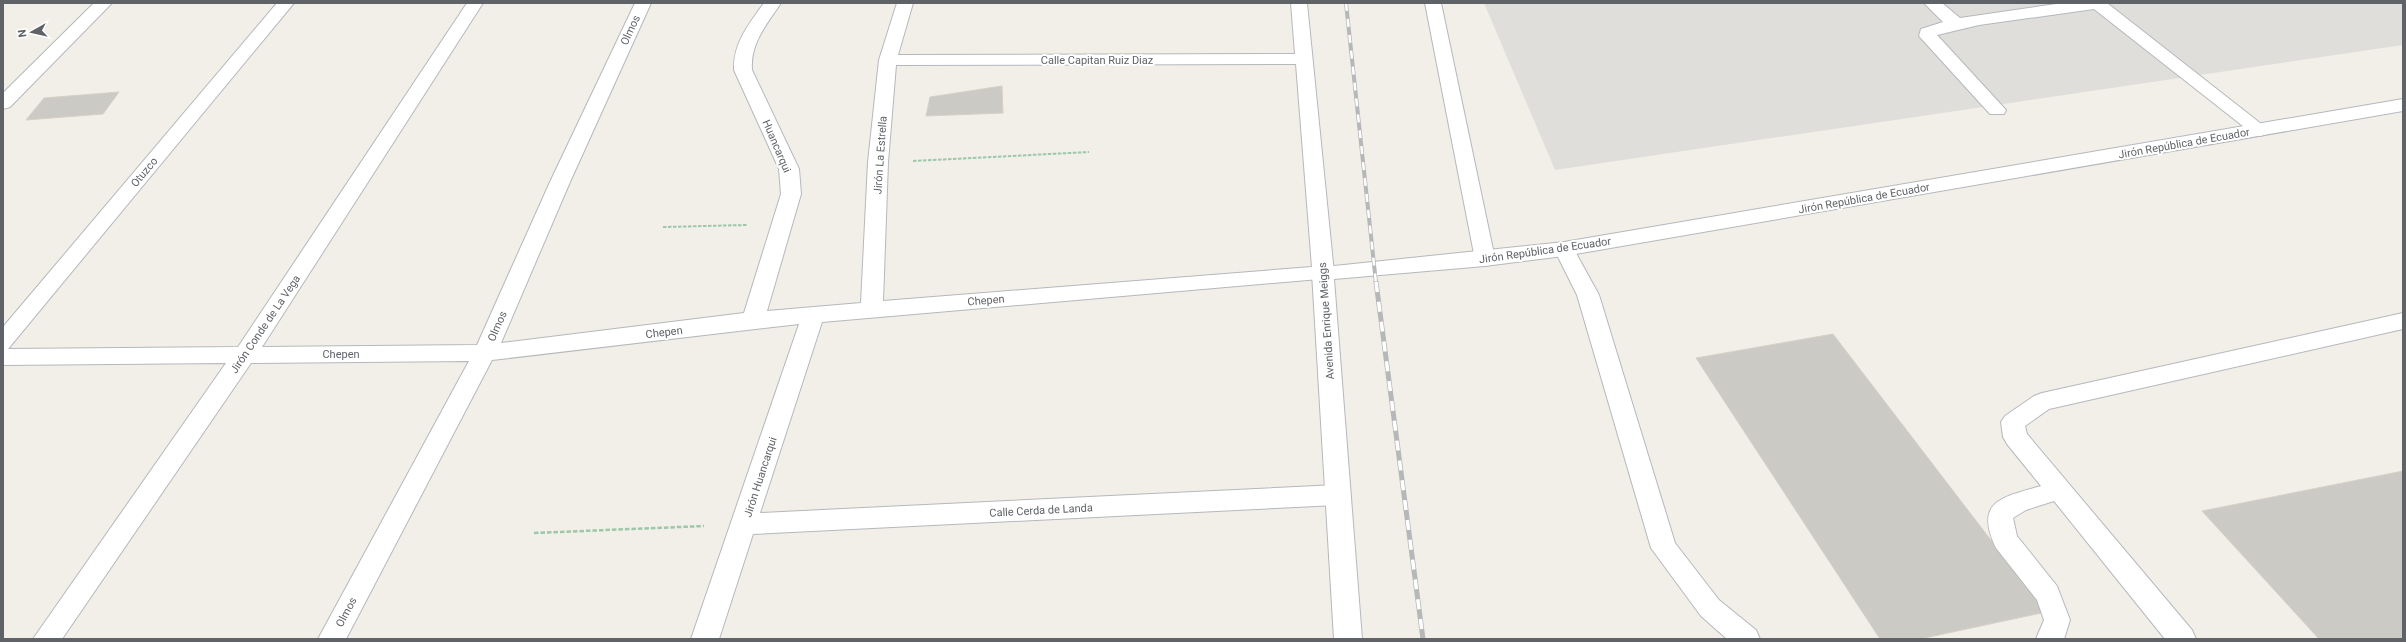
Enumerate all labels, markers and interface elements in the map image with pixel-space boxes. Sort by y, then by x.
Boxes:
north arrow [12,12,52,52]
street label: Olmos [618,13,643,47]
text: N [16,28,30,38]
street label: Calle Capitan Ruiz Diaz [1041,54,1154,67]
street label: Jirón La Estrella [871,115,890,195]
street label: Huancarqui [760,118,794,175]
street label: Jirón República de Ecuador [2117,125,2251,161]
street label: Otuzco [128,155,160,190]
street label: Jirón República de Ecuador [1797,180,1931,216]
street label: Jirón República de Ecuador [1478,235,1612,266]
street label: Avenida Enrique Meiggs [1316,262,1337,380]
street label: Jirón Conde de La Vega [228,273,303,376]
street label: Chepen [967,292,1005,309]
street label: Olmos [485,309,510,343]
street label: Chepen [645,324,683,341]
street label: Chepen [322,348,360,361]
street label: Jirón Huancarqui [741,435,780,519]
street label: Calle Cerda de Landa [989,501,1093,520]
street label: Olmos [333,595,360,629]

